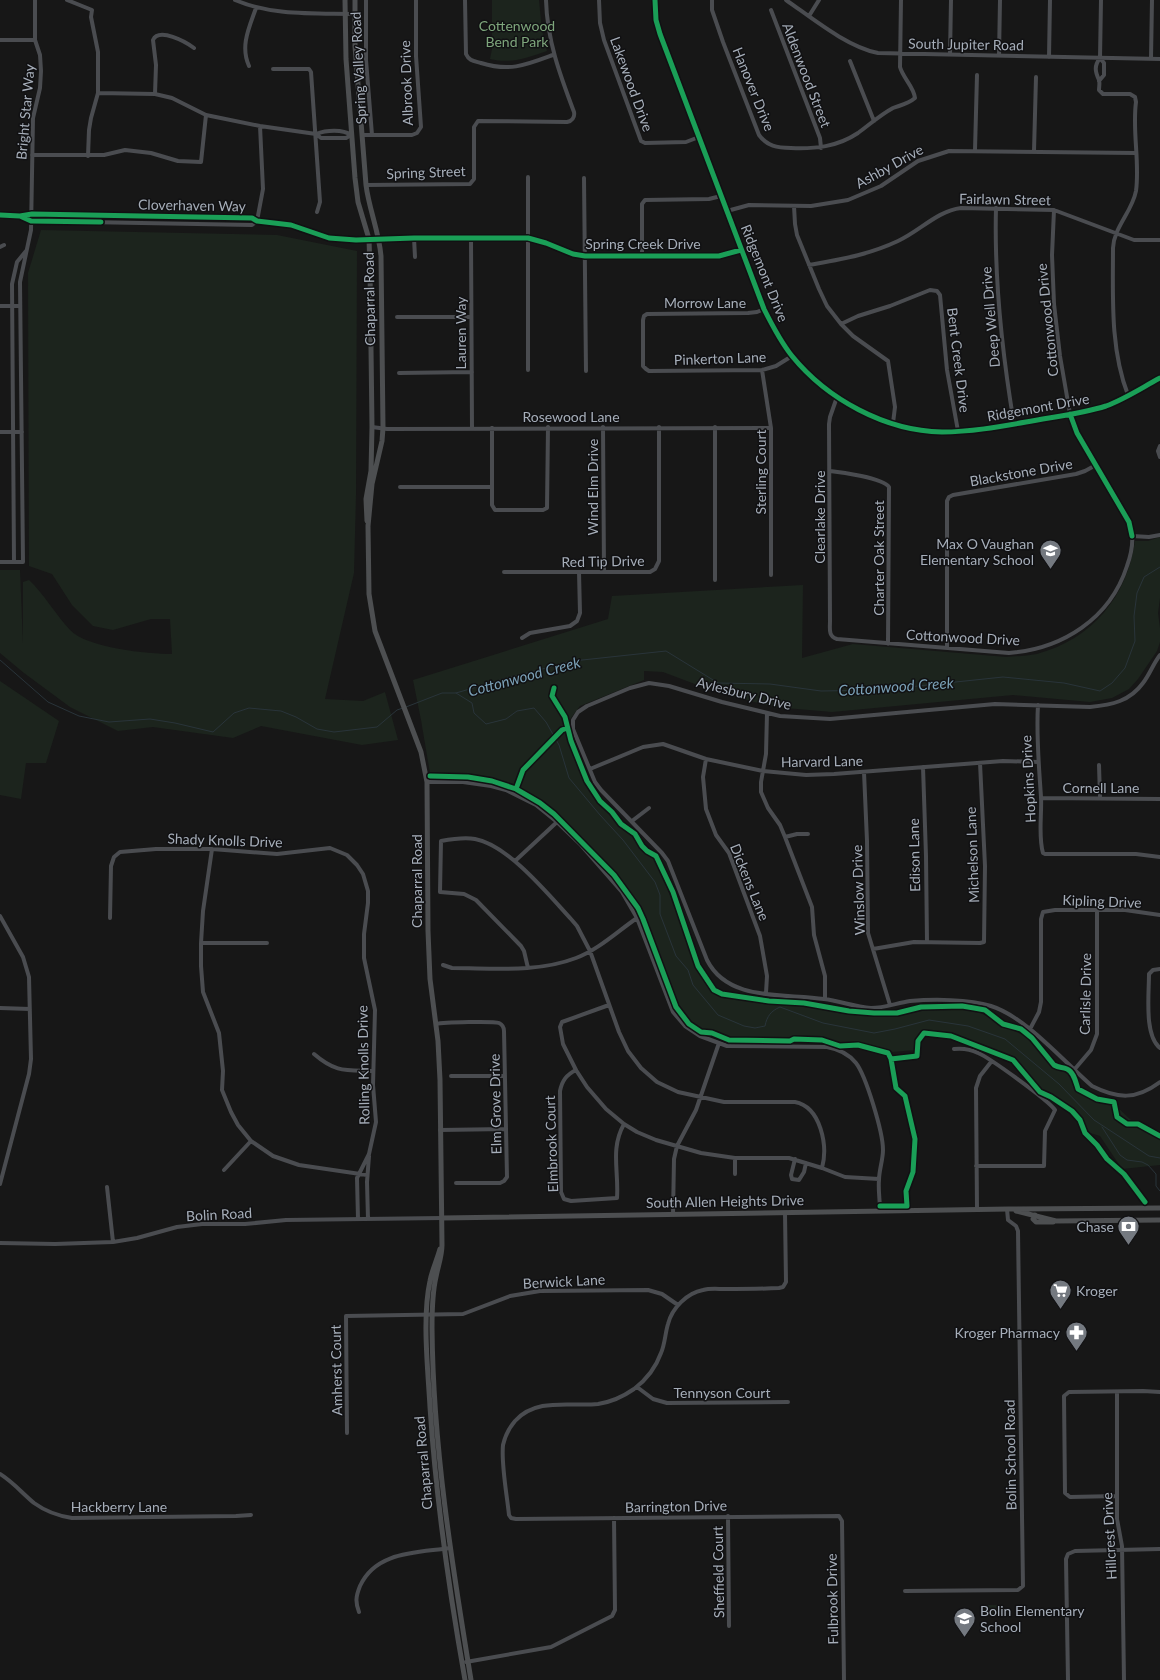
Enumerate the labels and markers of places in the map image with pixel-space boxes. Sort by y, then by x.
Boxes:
place label: Max O Vaughan Elementary School [920,535,1034,568]
school or university icon: Max O Vaughan Elementary School [1037,538,1063,571]
bank icon: Chase [1116,1213,1142,1246]
place label: Chase [1076,1218,1114,1235]
supermarket icon: Kroger [1048,1277,1074,1310]
place label: Kroger [1076,1282,1118,1299]
pharmacy icon: Kroger Pharmacy [1063,1319,1089,1352]
place label: Kroger Pharmacy [954,1324,1061,1341]
place label: Bolin Elementary School [980,1602,1085,1635]
school or university icon: Bolin Elementary School [952,1605,978,1638]

